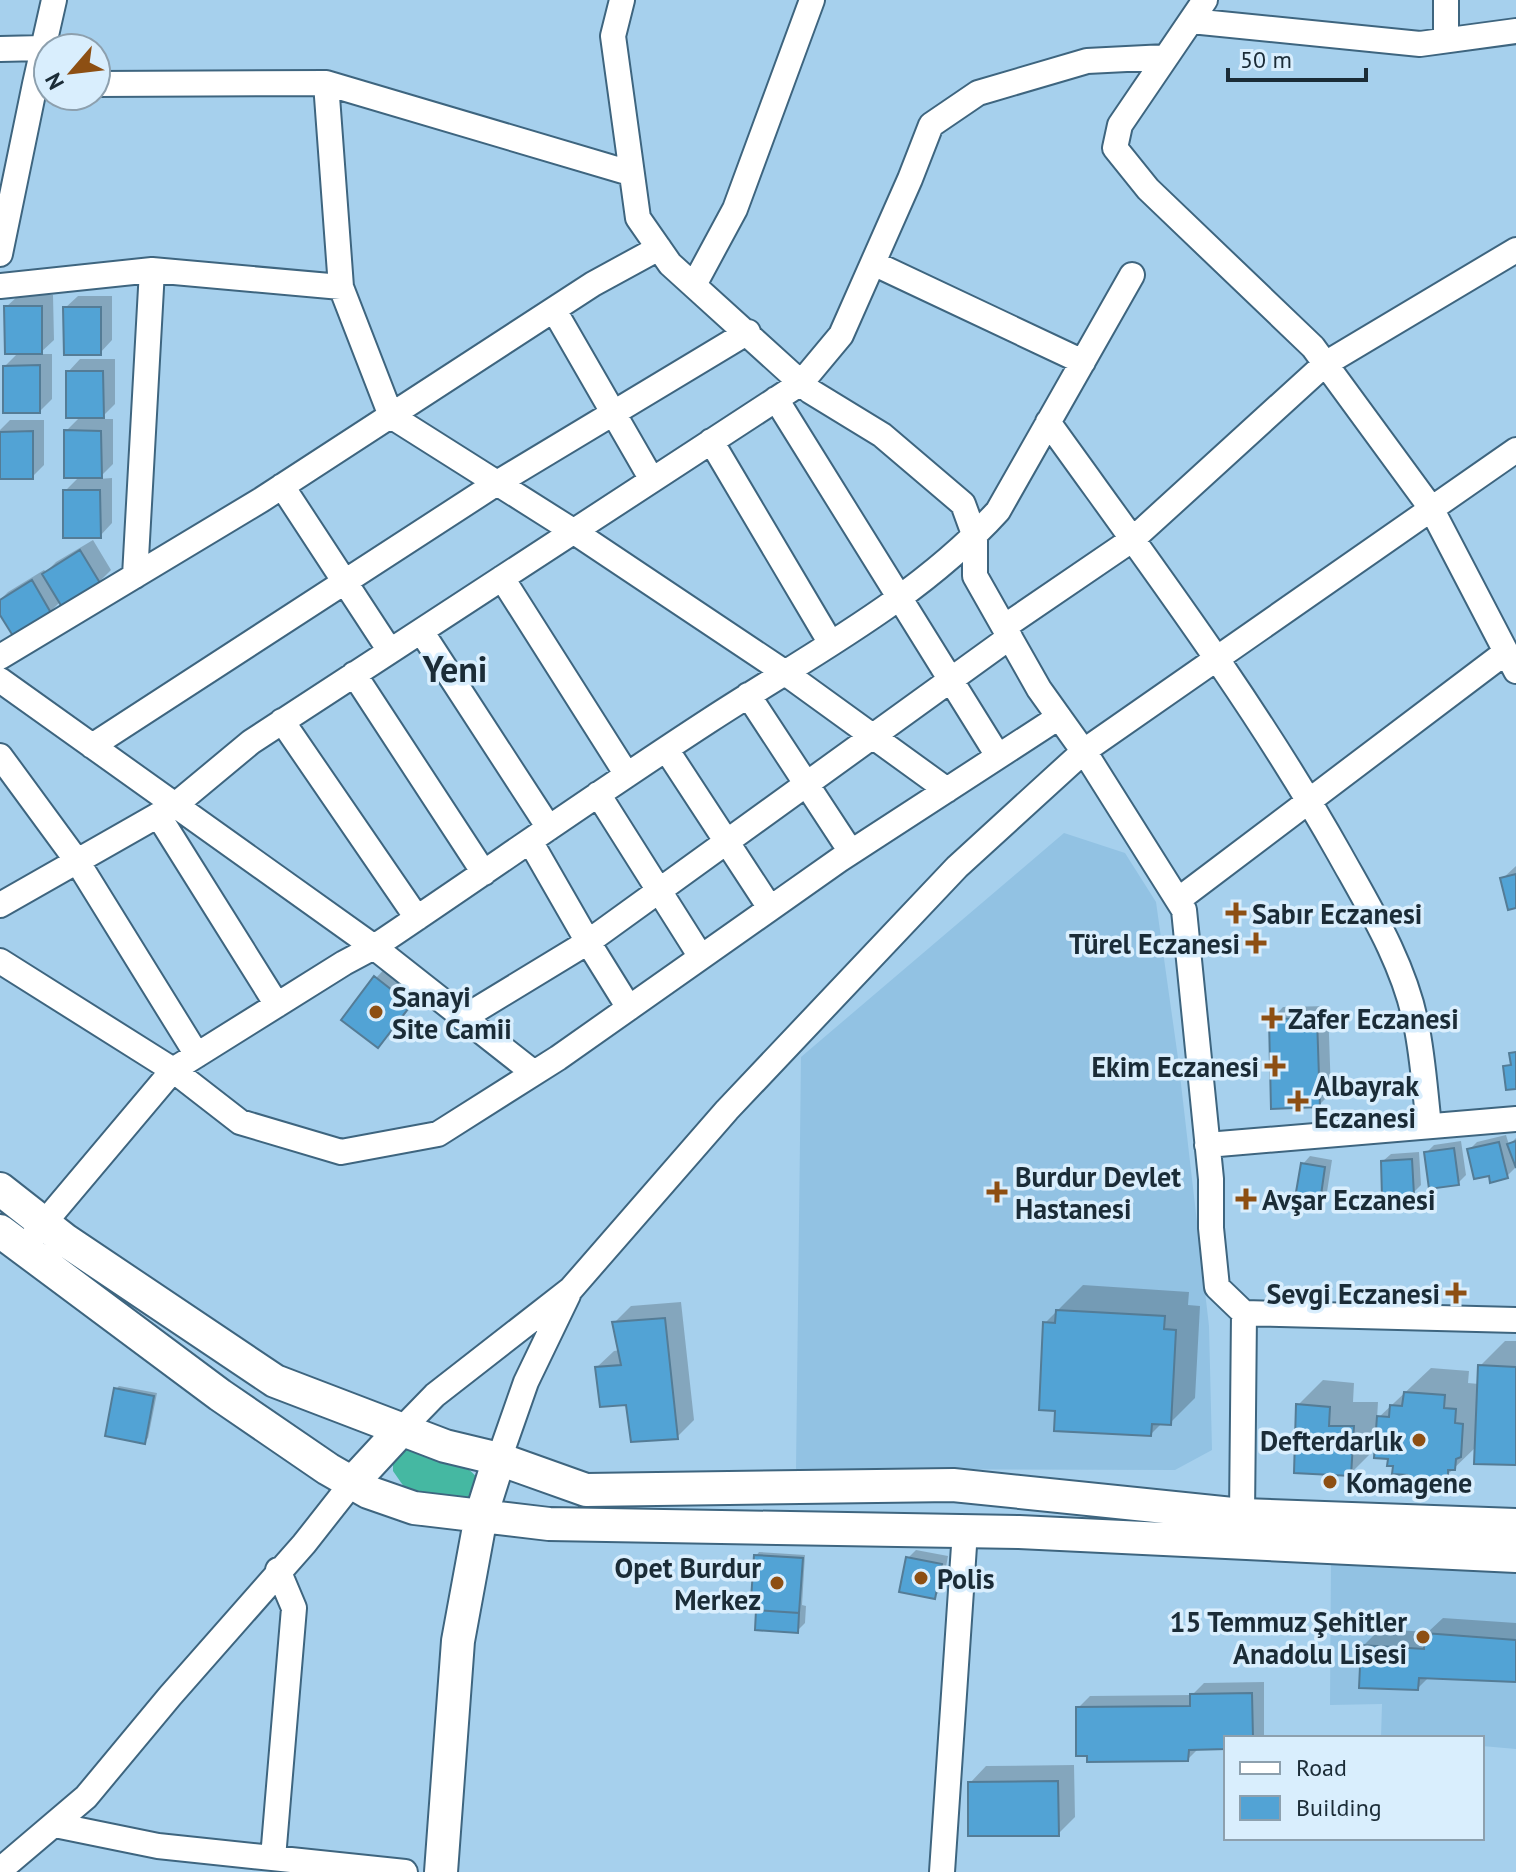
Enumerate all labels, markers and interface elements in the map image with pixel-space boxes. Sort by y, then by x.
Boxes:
north arrow [32,32,112,112]
scale bar [1228,32,1366,82]
text: 50 m [1240,44,1292,75]
text: N [39,68,70,94]
district label: Yeni [421,645,488,692]
place label: Sabır Eczanesi [1252,895,1422,932]
marker: Sabır Eczanesi [1227,904,1245,922]
place label: Türel Eczanesi [1069,925,1240,962]
marker: Türel Eczanesi [1247,934,1265,952]
place label: Sanayi Site Camii [392,978,512,1047]
place label: Zafer Eczanesi [1288,1000,1459,1037]
marker: Sanayi Site Camii [367,1003,385,1021]
marker: Zafer Eczanesi [1263,1009,1281,1027]
place label: Ekim Eczanesi [1091,1048,1259,1085]
marker: Ekim Eczanesi [1266,1057,1284,1075]
place label: Albayrak Eczanesi [1314,1067,1419,1136]
marker: Albayrak Eczanesi [1289,1092,1307,1110]
place label: Burdur Devlet Hastanesi [1015,1158,1181,1227]
marker: Burdur Devlet Hastanesi [986,1181,1008,1203]
place label: Avşar Eczanesi [1262,1181,1435,1218]
marker: Avşar Eczanesi [1237,1190,1255,1208]
place label: Sevgi Eczanesi [1266,1275,1440,1312]
marker: Sevgi Eczanesi [1447,1284,1465,1302]
place label: Defterdarlık [1260,1422,1403,1459]
marker: Defterdarlık [1410,1431,1428,1449]
place label: Komagene [1346,1464,1472,1501]
marker: Komagene [1321,1473,1339,1491]
place label: Opet Burdur Merkez [615,1549,761,1618]
place label: Polis [937,1560,995,1597]
marker: Polis [912,1569,930,1587]
marker: Opet Burdur Merkez [768,1574,786,1592]
place label: 15 Temmuz Şehitler Anadolu Lisesi [1170,1603,1407,1672]
marker: 15 Temmuz Şehitler Anadolu Lisesi [1414,1628,1432,1646]
legend [1224,1736,1484,1840]
text: Road [1296,1752,1347,1783]
text: Building [1296,1792,1382,1823]

